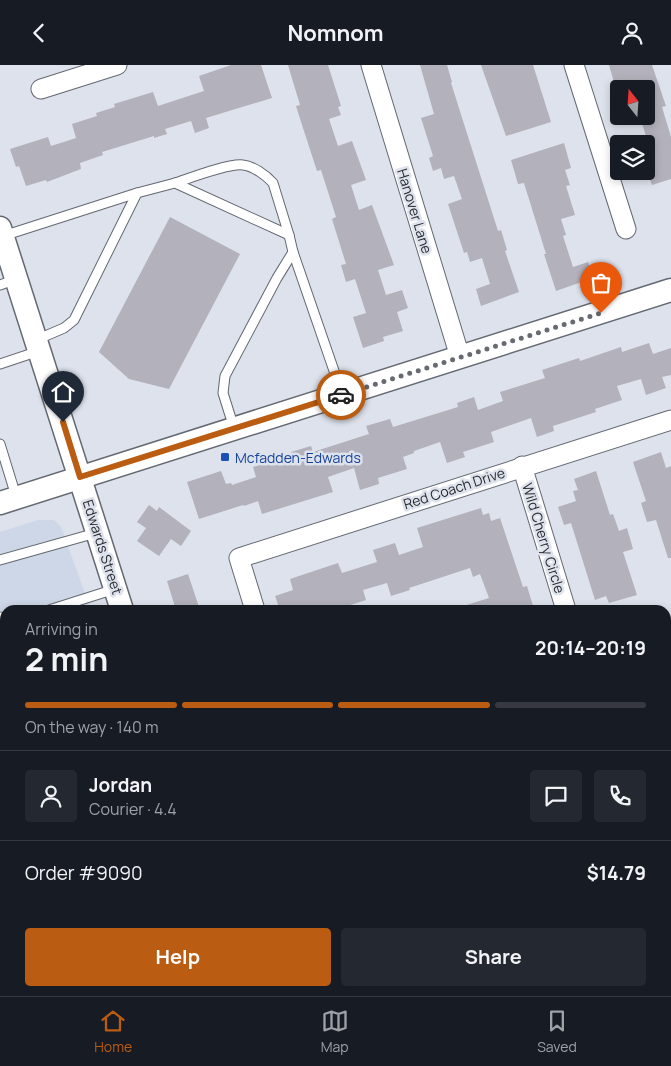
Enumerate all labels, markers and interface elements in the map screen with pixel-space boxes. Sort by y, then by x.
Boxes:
text: Nomnom [287,18,384,48]
icon: back [25,19,53,47]
icon: person [618,19,646,47]
north arrow [610,80,655,125]
map controls [610,80,655,180]
button: layers [610,135,655,180]
street label: Hanover Lane [393,166,437,256]
pin [580,262,622,313]
icon: bag [587,269,615,297]
courier [316,370,366,420]
pin [42,371,84,422]
icon: home [49,378,77,406]
icon: car [327,381,355,409]
place label: Mcfadden-Edwards [235,448,361,467]
marker: Mcfadden-Edwards [219,451,231,463]
street label: Red Coach Drive [401,463,507,513]
street label: Wild Cherry Circle [518,481,570,595]
street label: Edwards Street [79,497,127,597]
text: Arriving in [25,618,98,640]
text: 20:14–20:19 [535,635,646,661]
text: 2 min [25,637,108,681]
text: On the way · 140 m [25,716,159,738]
button: person [25,770,77,822]
button: chat [530,770,582,822]
button: phone [594,770,646,822]
text: Jordan [89,772,152,798]
text: Courier · 4.4 [89,798,177,820]
text: Order #9090 [25,860,143,886]
text: $14.79 [587,860,646,886]
button: Help [25,928,331,986]
button: Share [341,928,646,986]
tab: Home [94,1007,132,1056]
tab: Map [321,1007,349,1056]
tab: Saved [537,1007,577,1056]

